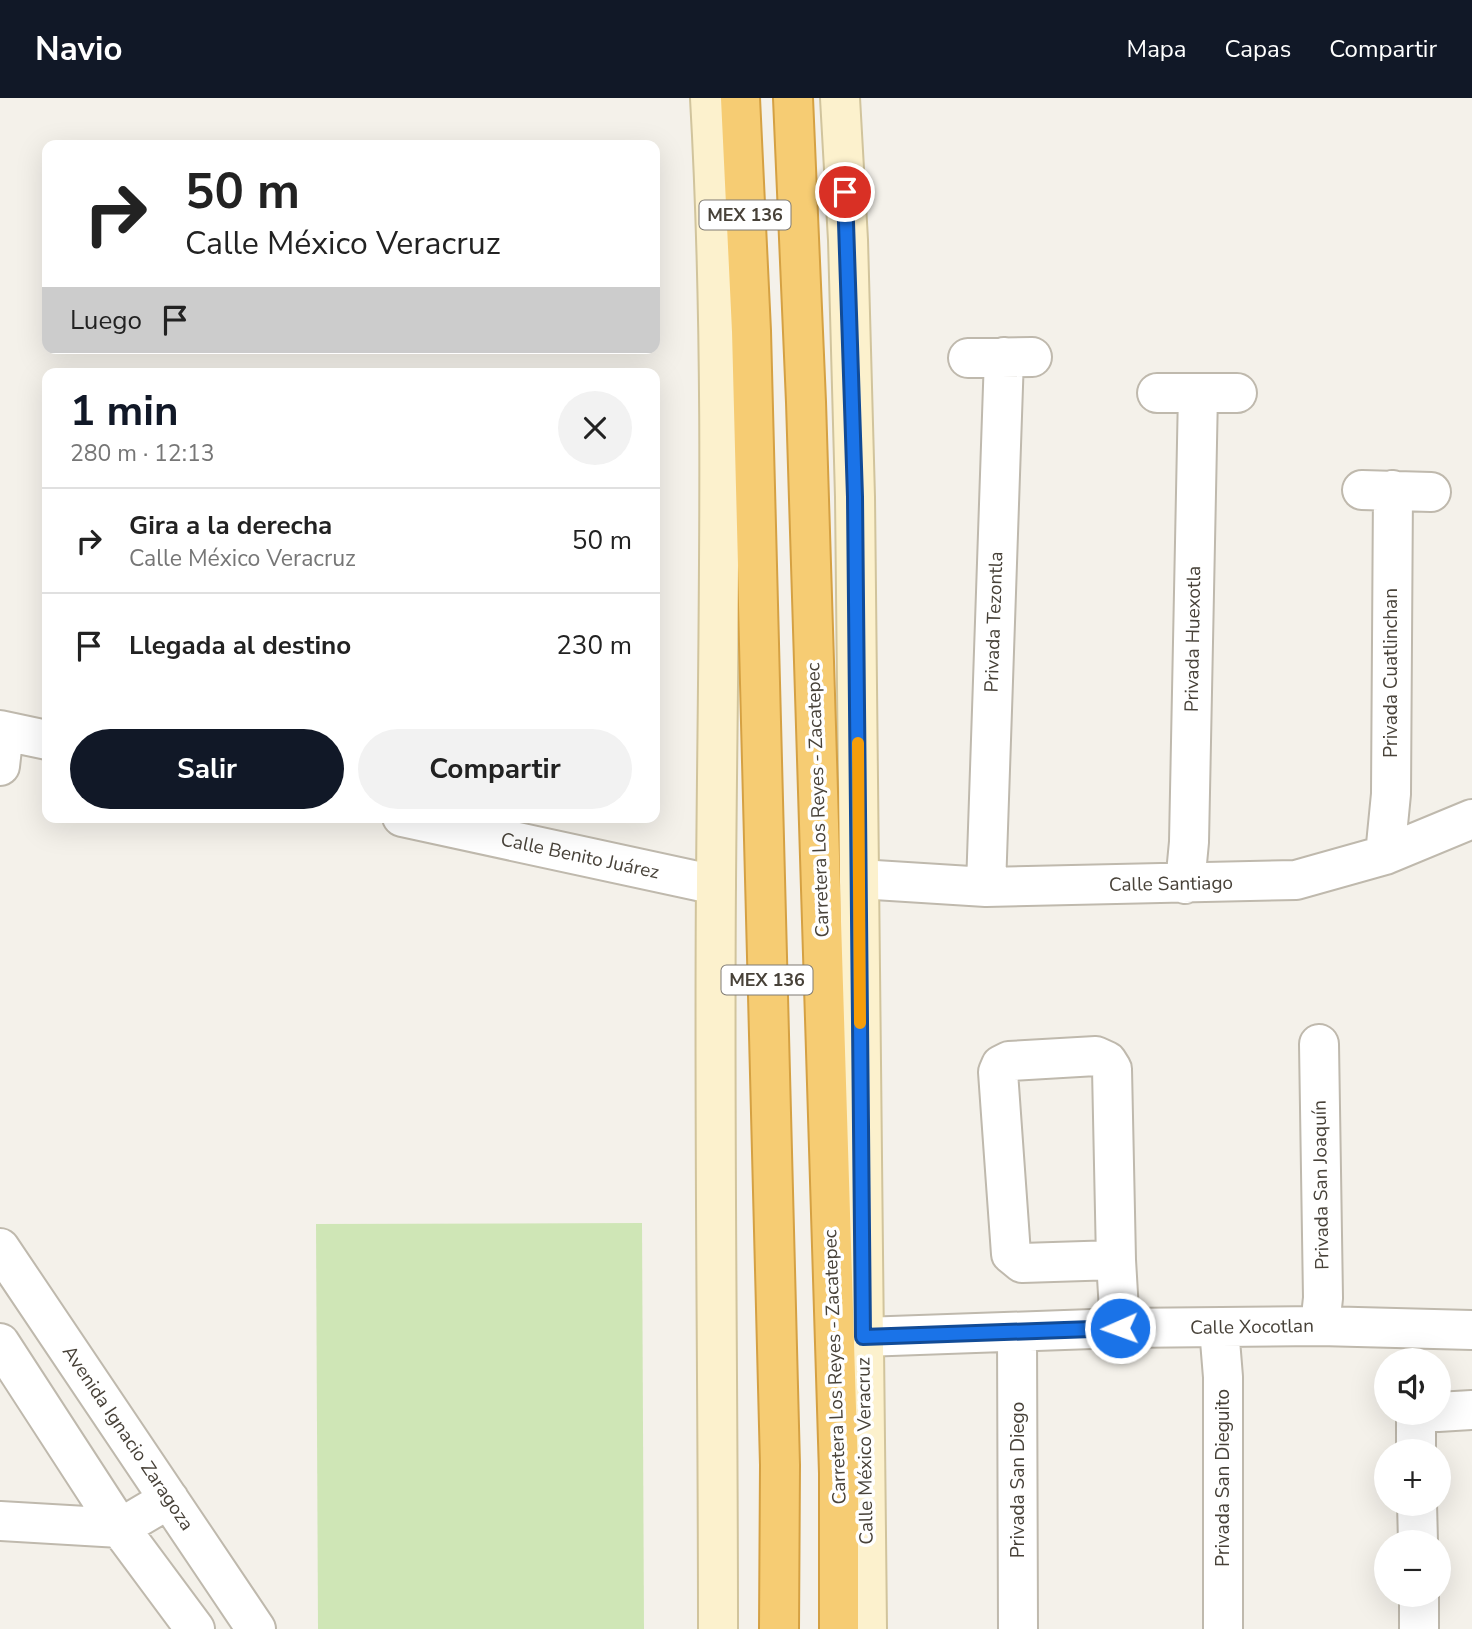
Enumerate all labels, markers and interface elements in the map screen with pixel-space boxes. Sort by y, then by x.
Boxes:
text: Navio [35,27,122,72]
text: Mapa [1127,33,1187,65]
text: Capas [1225,33,1291,65]
text: Compartir [1329,33,1437,65]
text: 50 m [185,158,300,225]
pin [815,162,875,222]
icon: right [70,168,161,259]
icon: arrive [826,173,864,211]
road number: MEX 136 [700,201,790,230]
text: Calle México Veracruz [185,222,500,265]
icon: arrive [156,301,194,339]
text: Luego [70,303,142,338]
text: 1 min [70,383,179,440]
button: close [558,391,632,465]
text: 280 m · 12:13 [70,438,215,469]
text: Gira a la derecha [129,508,332,543]
icon: right [70,522,108,560]
text: 50 m [572,523,632,558]
text: Calle México Veracruz [129,543,356,574]
street label: Privada Tezontla [979,551,1009,693]
street label: Privada Huexotla [1179,566,1207,712]
street label: Privada Cuatlinchan [1378,588,1404,758]
icon: arrive [70,627,108,665]
text: Llegada al destino [129,628,351,663]
text: 230 m [556,628,632,663]
street label: Carretera Los Reyes - Zacatepec [800,662,836,938]
button: Salir [70,729,344,809]
button: Compartir [358,729,632,809]
street label: Calle Benito Juárez [498,827,662,886]
street label: Calle Santiago [1109,870,1233,898]
road number: MEX 136 [722,966,812,995]
street label: Privada San Joaquín [1307,1100,1335,1270]
street label: Carretera Los Reyes - Zacatepec [817,1229,853,1505]
position arrow [1083,1291,1157,1365]
street label: Calle Xocotlan [1190,1313,1314,1341]
street label: Avenida Ignacio Zaragoza [56,1340,200,1536]
map controls [1374,1348,1451,1607]
button: sound [1374,1348,1451,1425]
street label: Calle México Veracruz [850,1357,880,1545]
street label: Privada San Dieguito [1210,1389,1236,1567]
street label: Privada San Diego [1005,1402,1031,1558]
button: + [1374,1439,1451,1516]
button: − [1374,1530,1451,1607]

